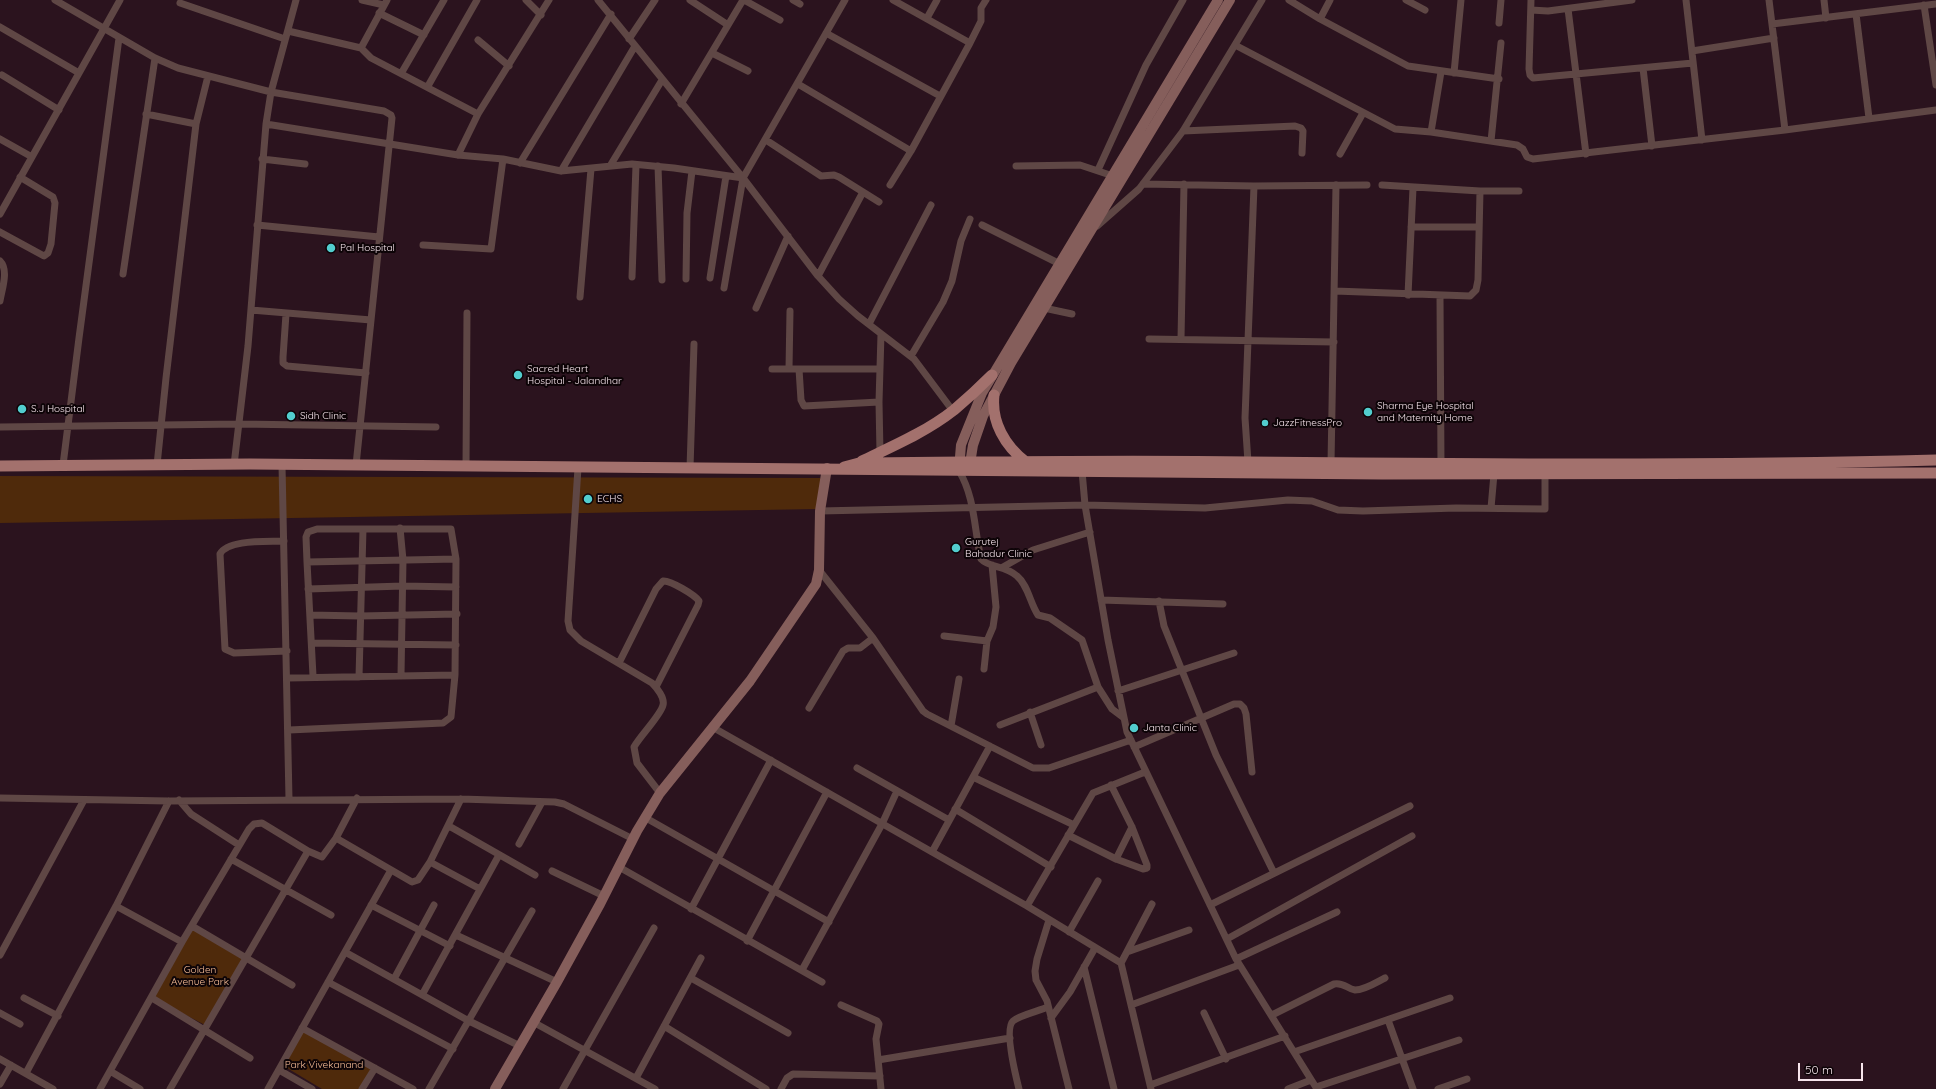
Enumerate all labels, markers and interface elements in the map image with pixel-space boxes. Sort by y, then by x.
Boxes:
marker: Pal Hospital [325,242,337,254]
place label: Pal Hospital [340,242,395,254]
place label: Sacred Heart Hospital - Jalandhar [527,363,622,386]
marker: Sacred Heart Hospital - Jalandhar [512,369,524,381]
place label: Sharma Eye Hospital and Maternity Home [1377,400,1474,424]
marker: S.J Hospital [16,403,28,415]
place label: S.J Hospital [31,403,85,415]
marker: Sharma Eye Hospital and Maternity Home [1362,406,1374,418]
marker: Sidh Clinic [285,410,297,422]
place label: Sidh Clinic [300,410,346,422]
place label: JazzFitnessPro [1273,417,1342,429]
marker: JazzFitnessPro [1260,418,1270,428]
marker: ECHS [582,493,594,505]
place label: ECHS [597,493,622,505]
place label: Gurutej Bahadur Clinic [965,536,1032,560]
marker: Gurutej Bahadur Clinic [950,542,962,554]
marker: Janta Clinic [1128,722,1140,734]
place label: Janta Clinic [1143,722,1197,734]
park label: Golden Avenue Park [171,964,229,988]
scale bar [1800,1055,1865,1081]
park label: Park Vivekanand [285,1059,363,1071]
text: 50 m [1805,1062,1833,1077]

